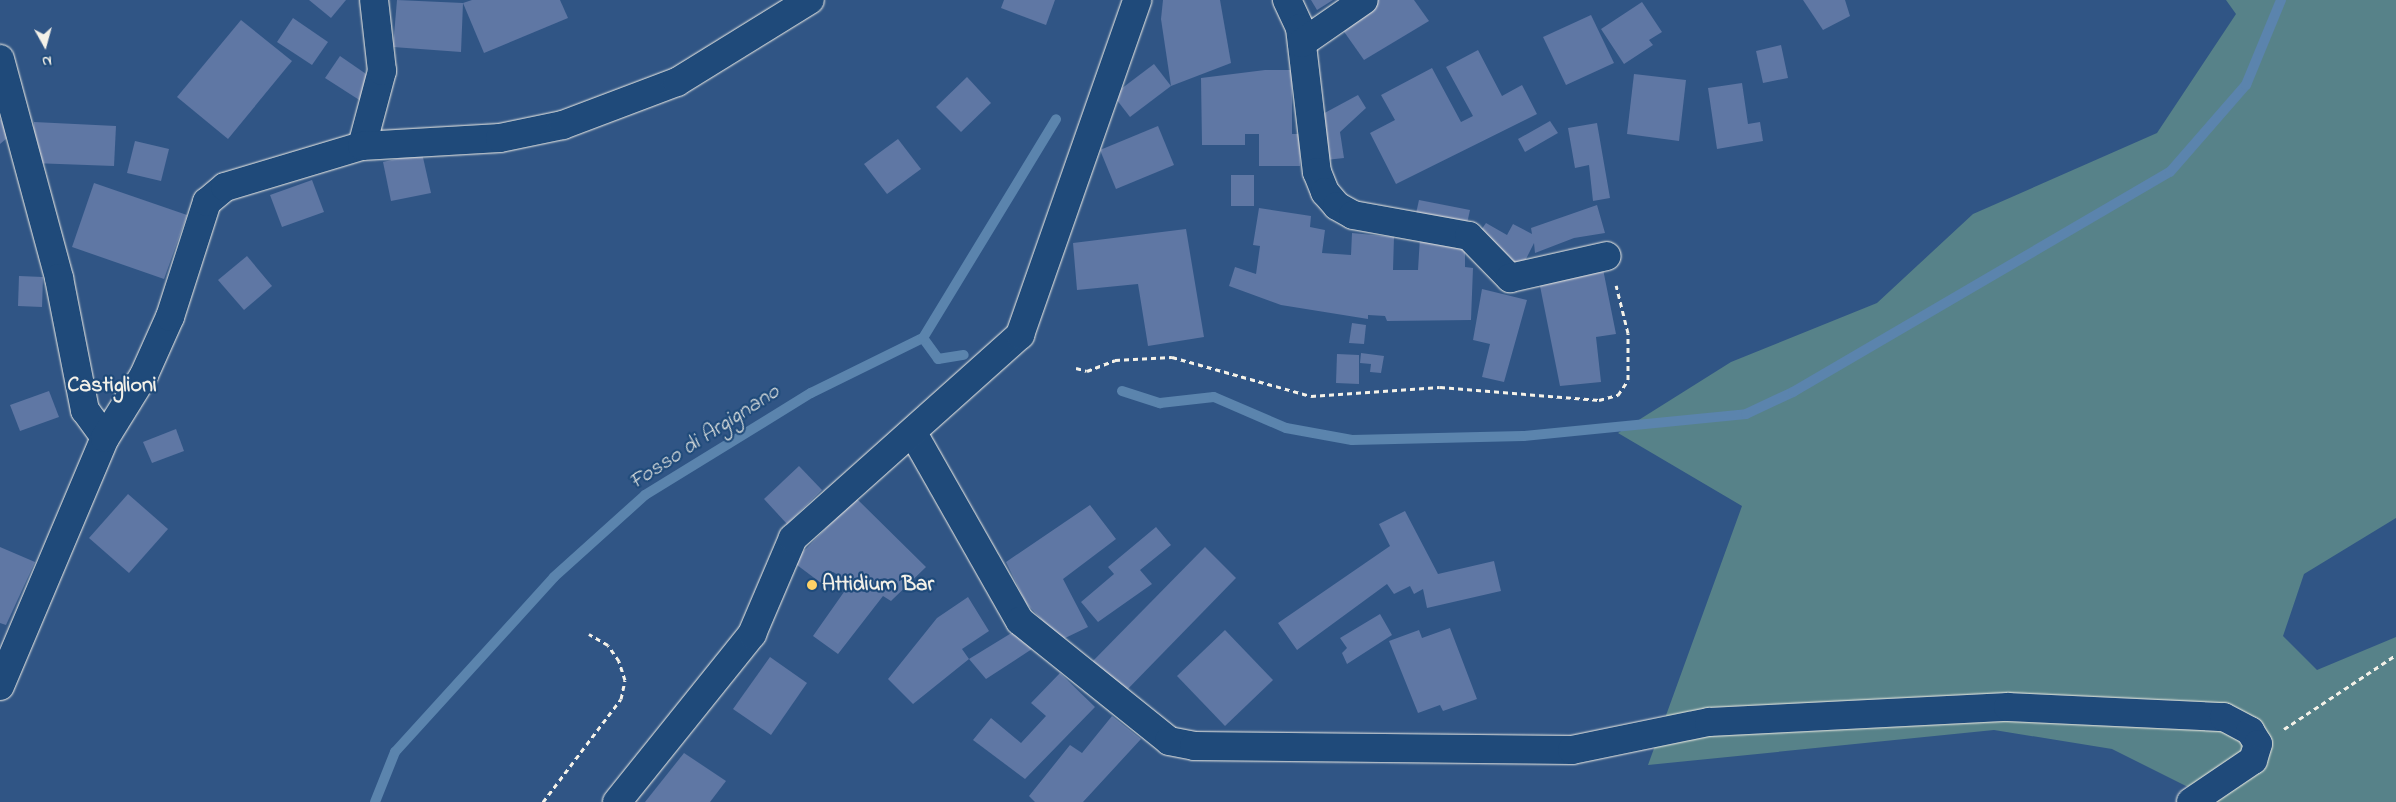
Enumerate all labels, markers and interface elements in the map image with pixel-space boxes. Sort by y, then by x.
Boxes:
north arrow [20,20,70,70]
text: N [41,49,53,71]
district label: Castiglioni [67,374,157,400]
water label: Fosso di Argignano [625,380,785,496]
place label: Attidium Bar [822,572,934,598]
marker: Attidium Bar [806,579,818,591]

